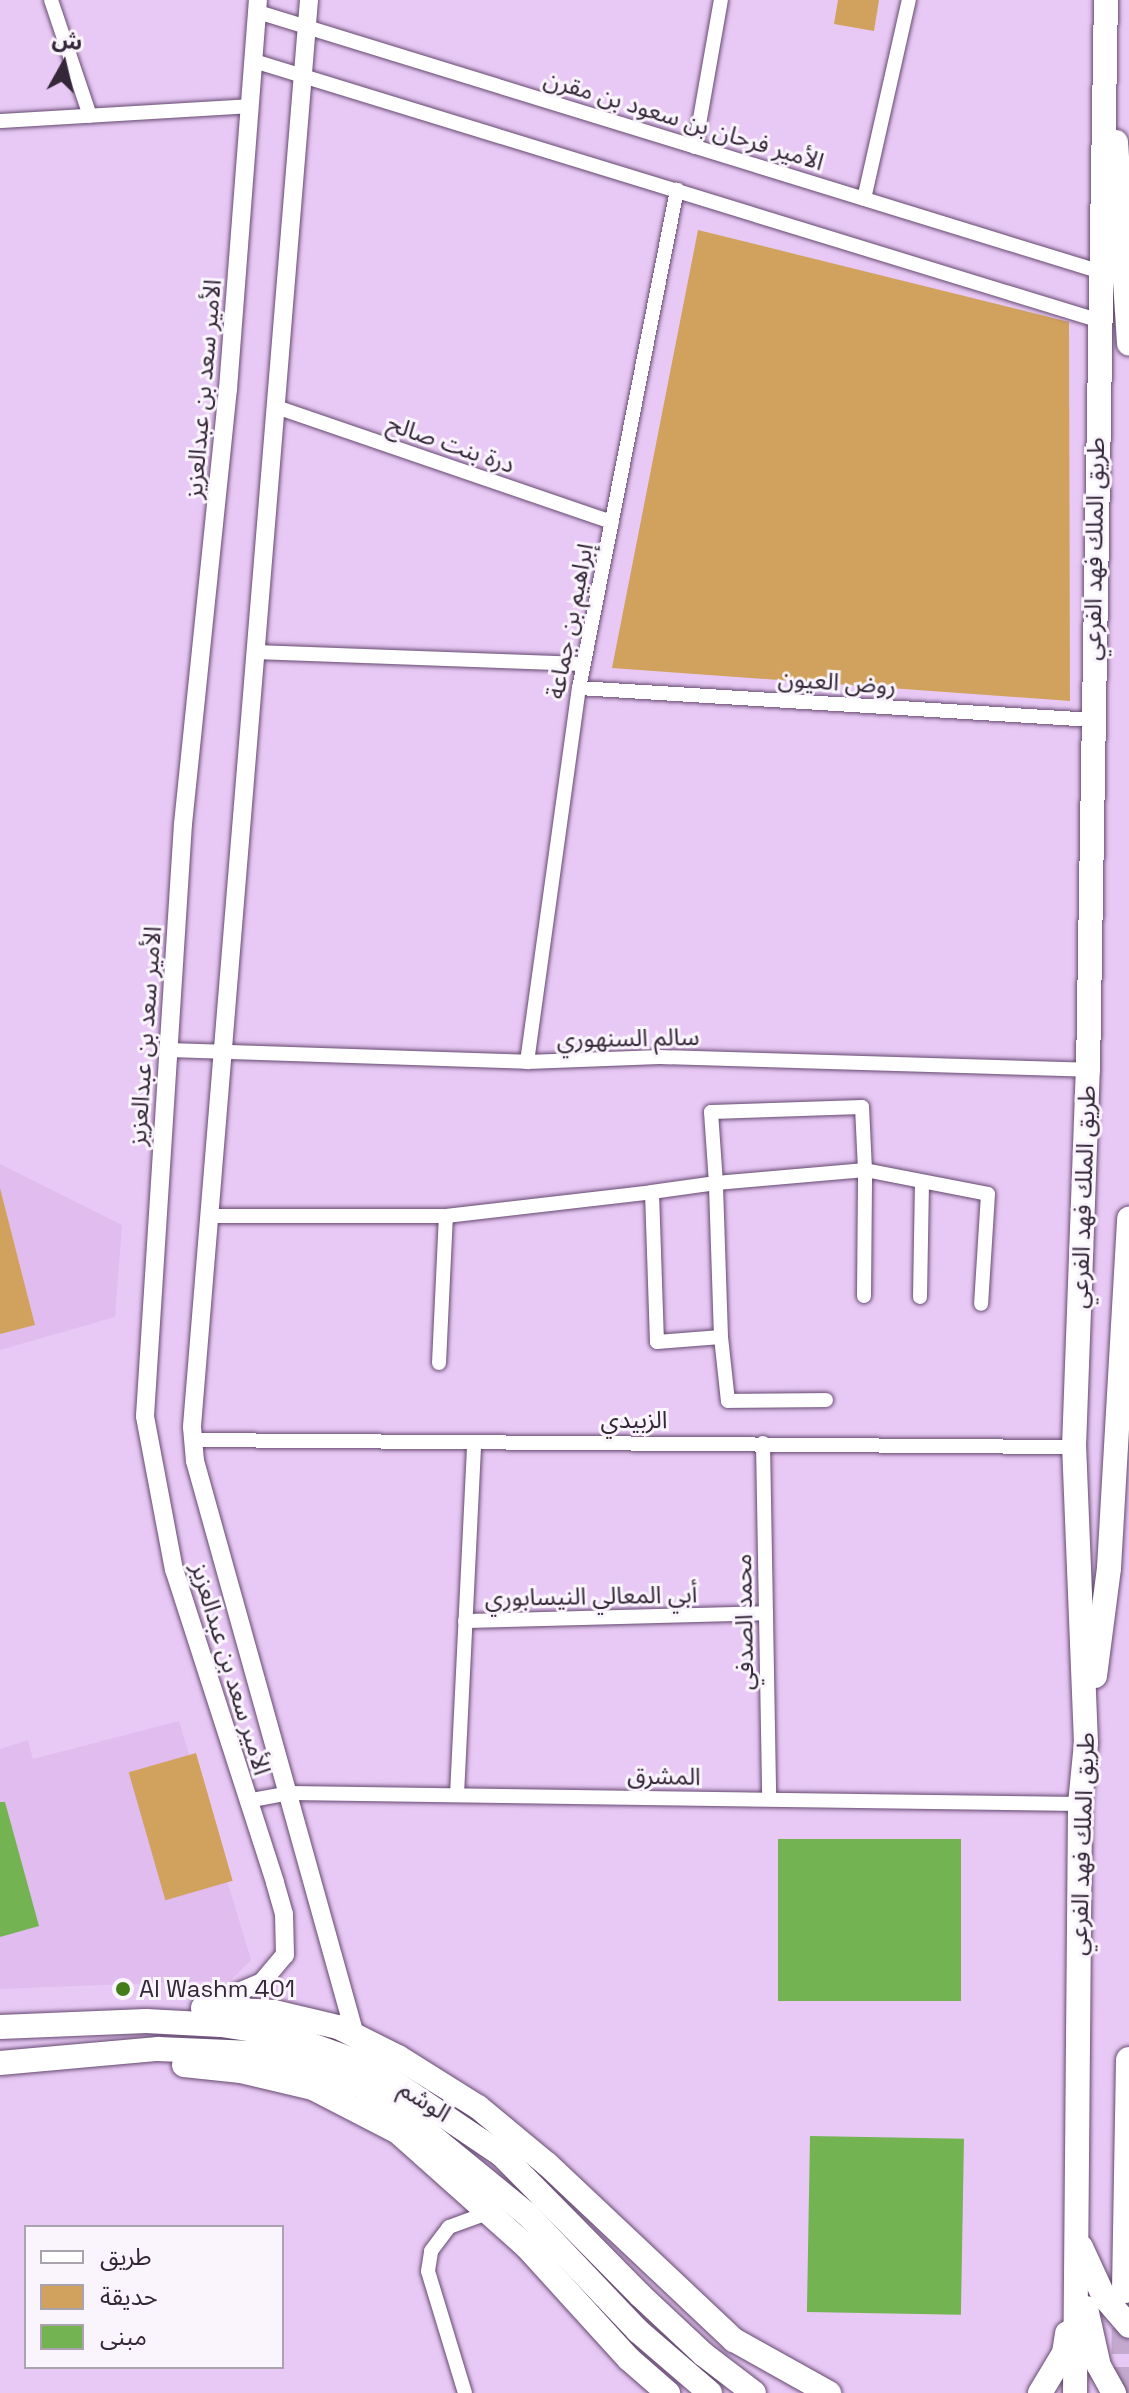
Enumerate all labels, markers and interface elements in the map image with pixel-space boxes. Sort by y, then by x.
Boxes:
north arrow [24,24,104,104]
text: ش [50,24,84,56]
street label: الأمير فرحان بن سعود بن مقرن [541,64,827,176]
street label: الأمير سعد بن عبدالعزيز [179,278,227,500]
street label: درة بنت صالح [384,409,518,479]
street label: طريق الملك فهد الفرعي [1078,437,1110,661]
street label: إبراهيم بن جماعة [541,541,599,701]
street label: روض العيون [777,664,897,700]
street label: الأمير سعد بن عبدالعزيز [123,925,167,1147]
street label: سالم السنهوري [556,1022,700,1054]
street label: طريق الملك فهد الفرعي [1065,1085,1101,1309]
street label: الزبيدي [600,1406,668,1434]
street label: محمد الصدفي [728,1553,760,1691]
street label: الأمير سعد بن عبدالعزيز [185,1559,277,1779]
street label: أبي المعالي النيسابوري [484,1580,698,1612]
street label: طريق الملك فهد الفرعي [1064,1732,1100,1956]
street label: المشرق [627,1761,701,1791]
place label: Al Washm 401 [139,1975,295,2003]
marker: Al Washm 401 [114,1980,132,1998]
street label: الوشم [394,2074,456,2128]
legend [24,2225,284,2369]
text: طريق [100,2241,152,2272]
text: حديقة [100,2281,158,2312]
text: مبنى [100,2321,147,2352]

